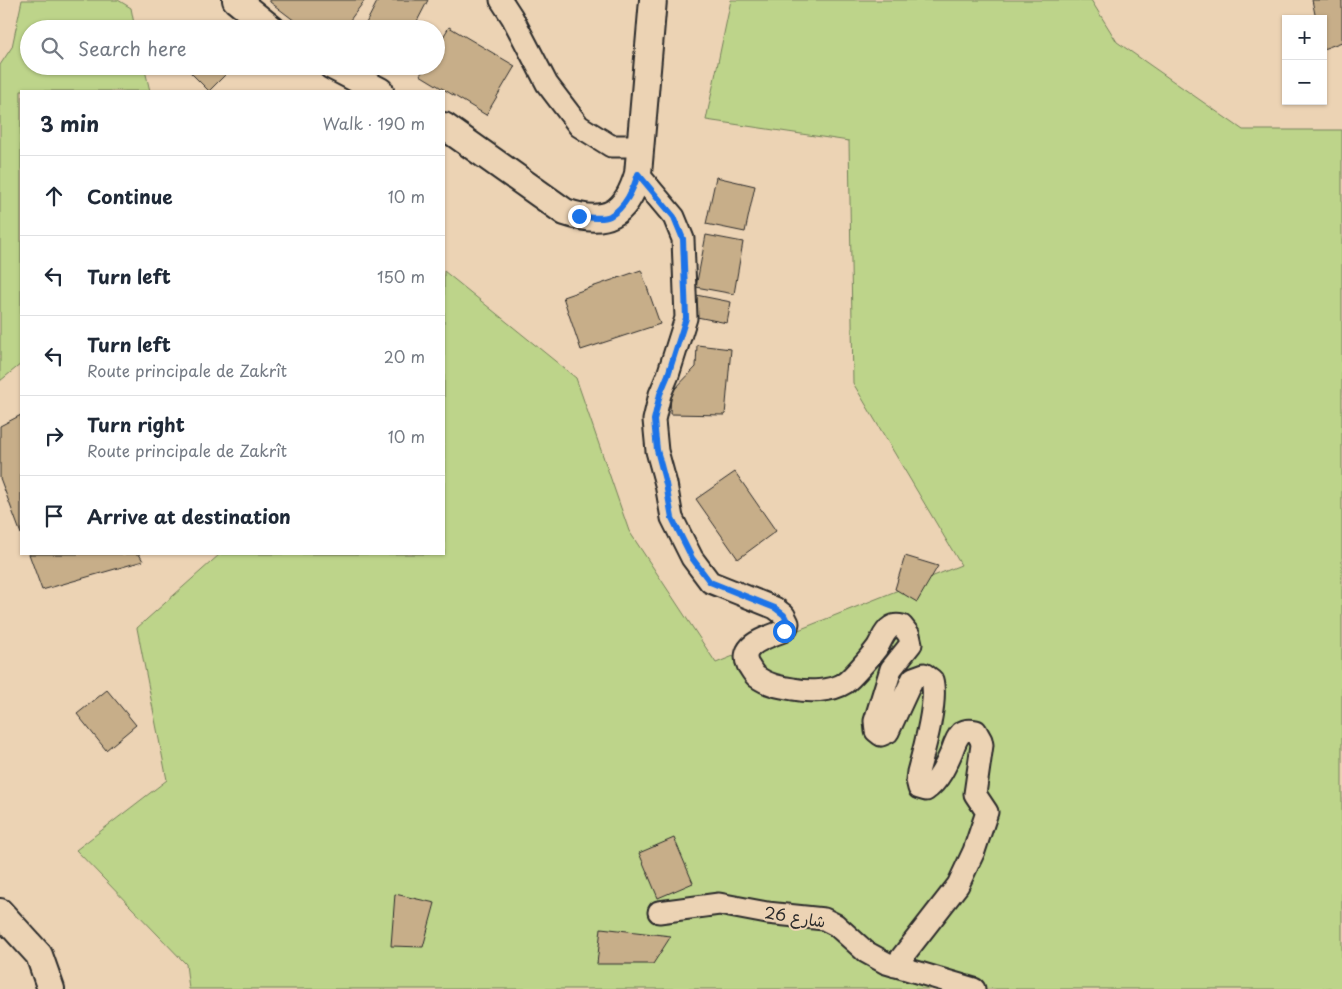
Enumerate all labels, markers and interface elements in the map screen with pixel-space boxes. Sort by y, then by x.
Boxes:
map controls [1282,15,1327,105]
button: + [1282,15,1327,60]
search box [20,20,445,75]
icon: search [38,34,66,62]
text: Search here [78,34,187,62]
button: − [1282,60,1327,105]
text: 3 min [40,107,99,139]
text: Walk · 190 m [323,111,425,135]
icon: ahead [40,182,68,210]
text: Continue [87,182,173,210]
text: 10 m [388,184,425,208]
route end [568,205,591,228]
icon: left [40,262,68,290]
text: Turn left [87,262,171,290]
text: 150 m [377,264,425,288]
text: Turn left [87,330,171,358]
icon: left [40,342,68,370]
text: 20 m [384,344,425,368]
text: Route principale de Zakrît [87,358,287,382]
text: Turn right [87,410,185,438]
icon: right [40,422,68,450]
text: 10 m [388,424,425,448]
text: Route principale de Zakrît [87,438,287,462]
icon: arrive [40,502,68,530]
text: Arrive at destination [87,502,291,530]
route start [773,620,796,643]
street label: شارع 26 [763,899,828,934]

